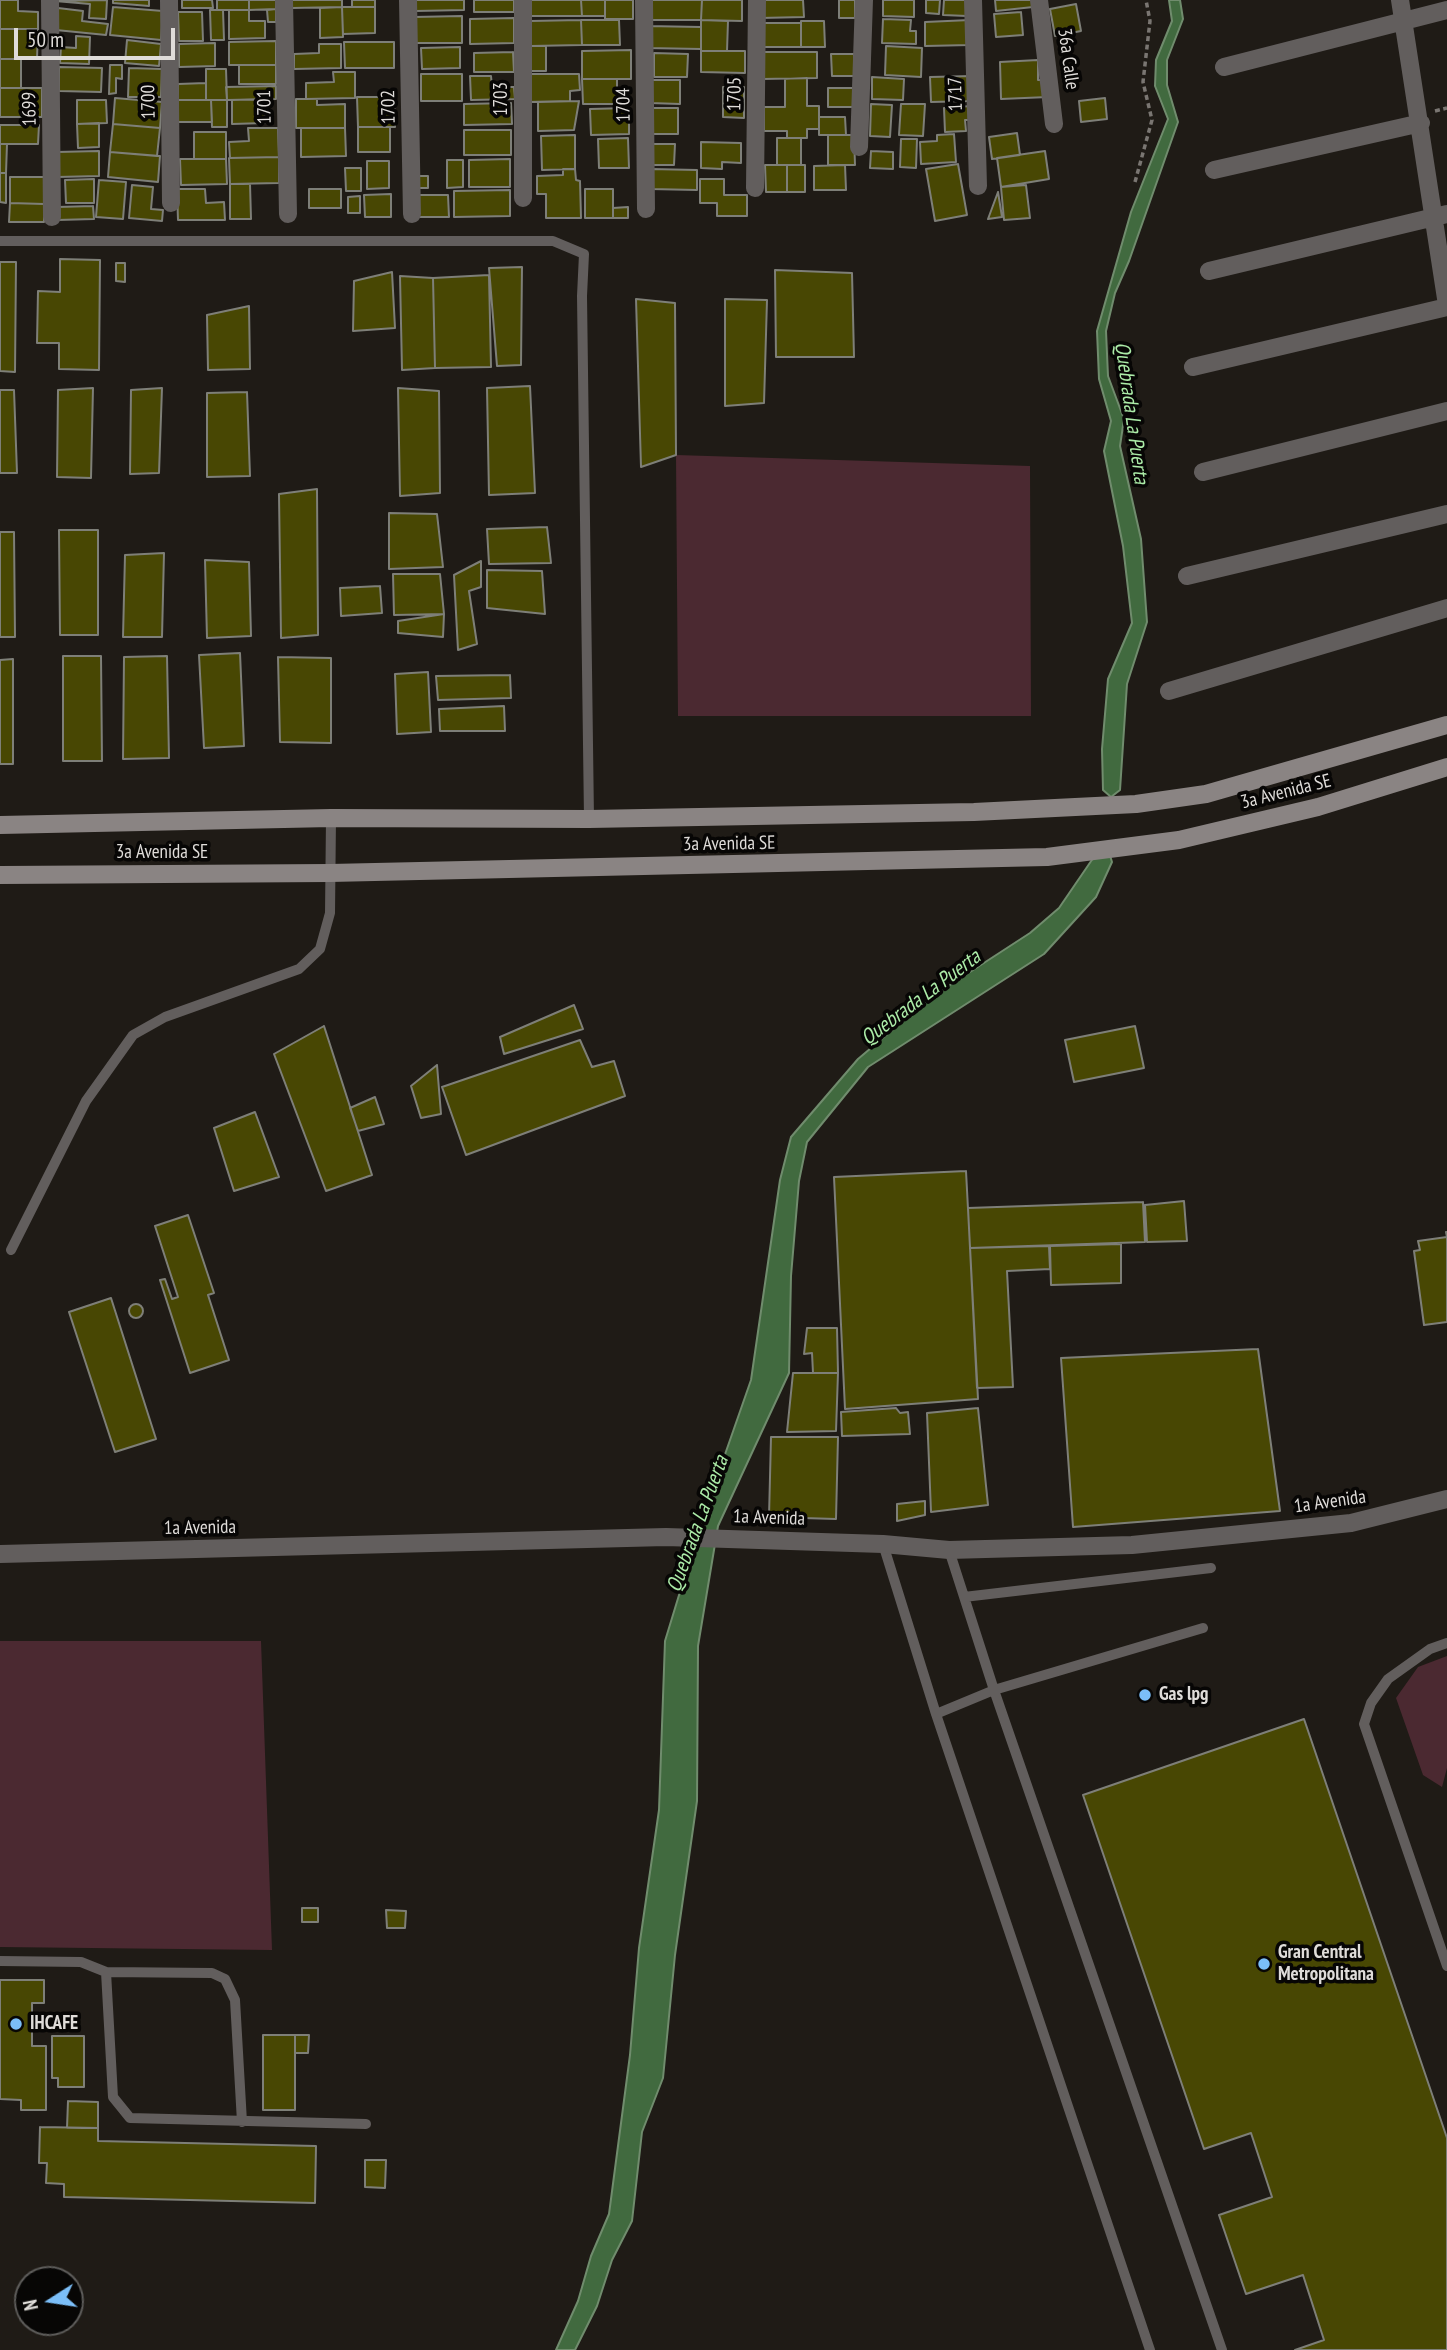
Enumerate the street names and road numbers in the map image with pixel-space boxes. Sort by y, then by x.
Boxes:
street label: 36a Calle [1052,27,1084,91]
street label: 1705 [723,77,747,111]
street label: 1717 [944,77,968,111]
street label: 1703 [491,82,513,116]
street label: 1700 [137,85,161,119]
street label: 1704 [612,88,636,122]
street label: 1701 [253,90,277,124]
street label: 1702 [377,90,401,124]
street label: 1699 [18,92,42,126]
street label: 3a Avenida SE [1238,770,1334,814]
street label: 3a Avenida SE [683,832,775,856]
street label: 3a Avenida SE [116,842,208,864]
street label: 1a Avenida [1293,1486,1367,1518]
street label: 1a Avenida [733,1505,805,1531]
street label: 1a Avenida [164,1516,236,1540]

